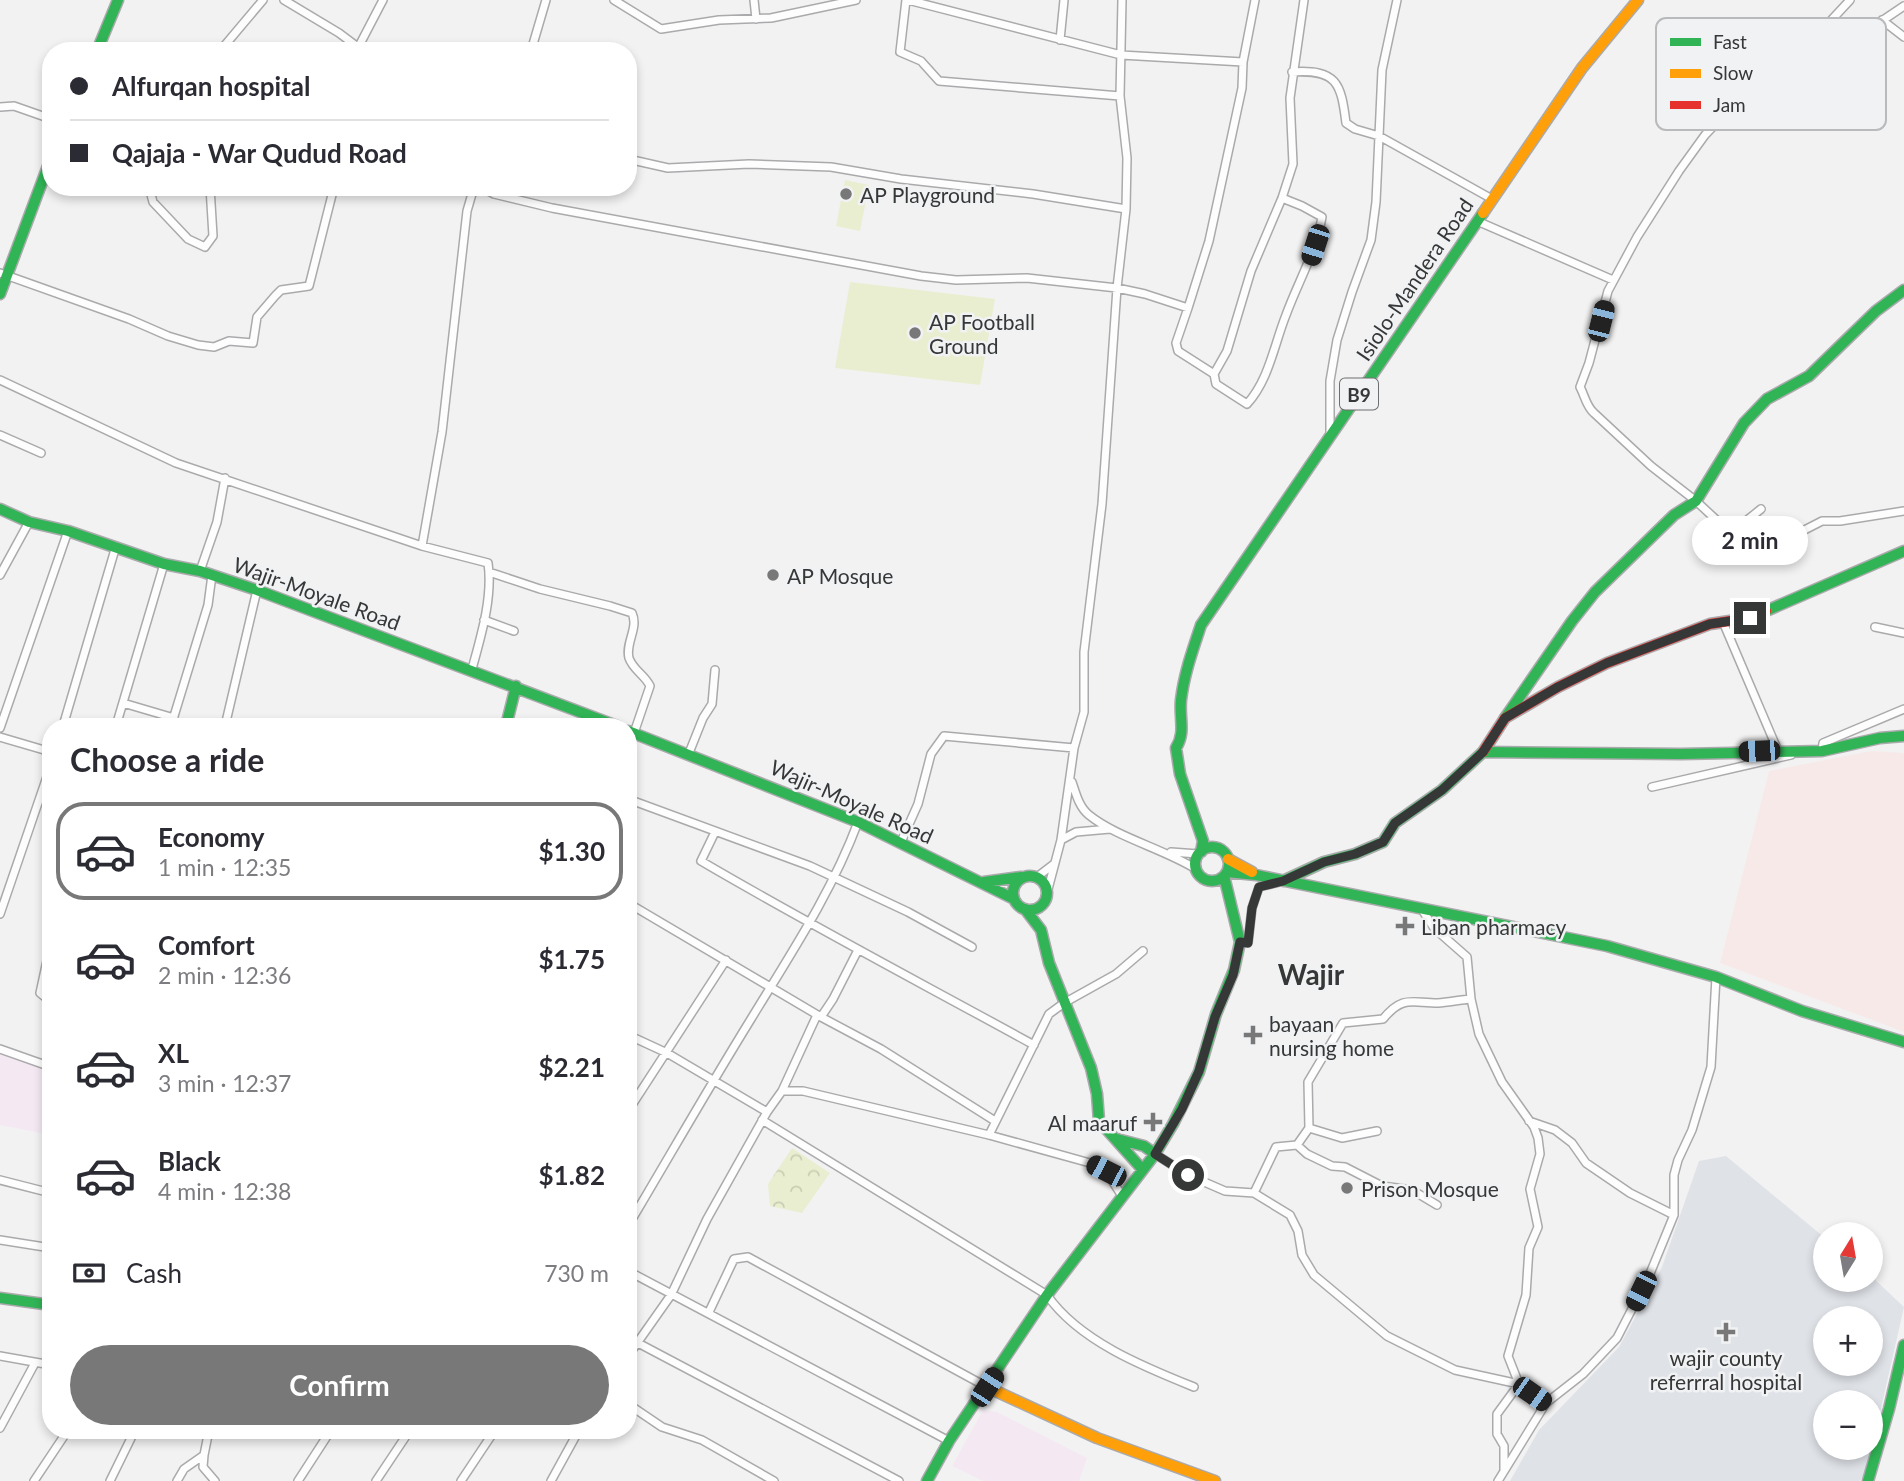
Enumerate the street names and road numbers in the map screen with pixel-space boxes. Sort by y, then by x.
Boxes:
street label: Isiolo-Mandera Road [1350,193,1478,365]
road number: B9 [1340,378,1378,410]
street label: Wajir-Moyale Road [230,551,404,635]
street label: Wajir-Moyale Road [767,754,937,848]

